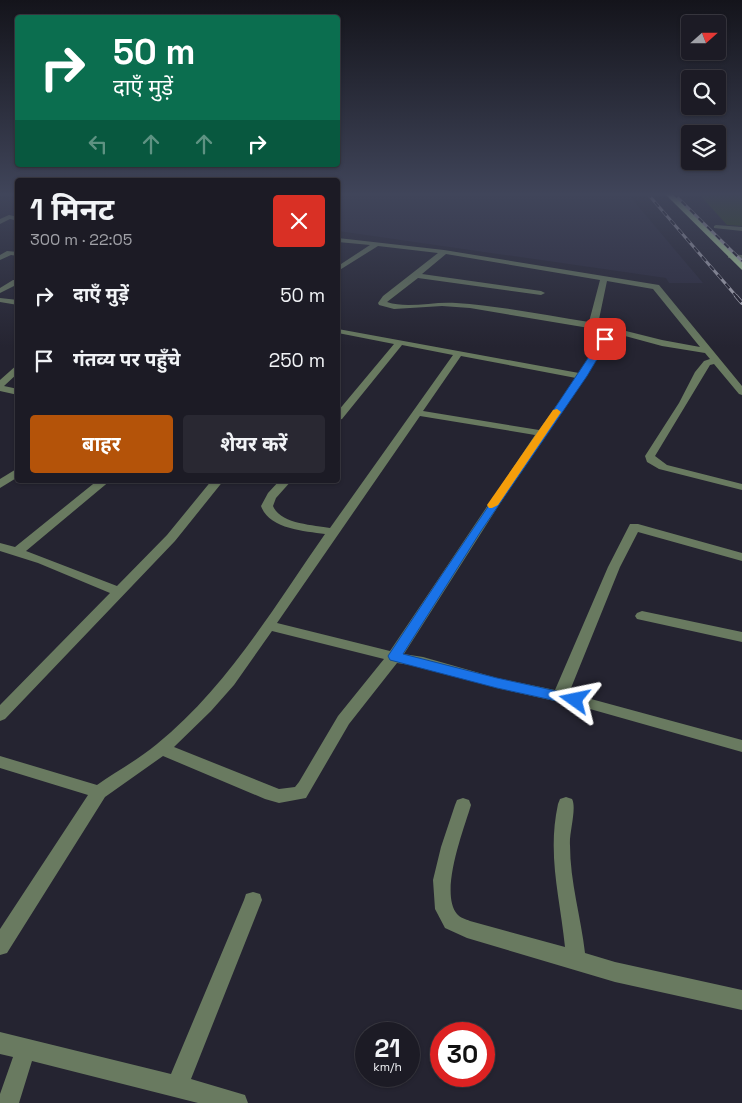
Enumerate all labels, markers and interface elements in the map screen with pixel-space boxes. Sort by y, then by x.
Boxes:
north arrow [681,15,726,60]
map controls [681,15,726,170]
text: 50 m [113,30,195,74]
icon: right [30,35,95,100]
button: search [681,70,726,115]
text: दाएँ मुड़ें [113,73,173,101]
button: layers [681,125,726,170]
icon: left [84,130,112,158]
icon: ahead [137,130,165,158]
icon: ahead [190,130,218,158]
icon: right [243,130,271,158]
text: 1 मिनट [30,190,114,229]
button: close [273,195,325,247]
text: 300 m · 22:05 [30,229,132,250]
icon: right [30,282,58,310]
text: दाएँ मुड़ें [73,282,129,307]
text: 50 m [280,283,325,308]
pin [584,318,626,360]
icon: arrive [591,325,619,353]
icon: arrive [30,347,58,375]
text: गंतव्य पर पहुँचे [73,347,180,372]
text: 250 m [269,348,325,373]
button: बाहर [30,415,173,473]
button: शेयर करें [183,415,325,473]
position arrow [548,673,600,725]
speed limit sign: 30 [430,1022,495,1087]
text: 21 [374,1032,401,1064]
text: km/h [373,1059,402,1075]

